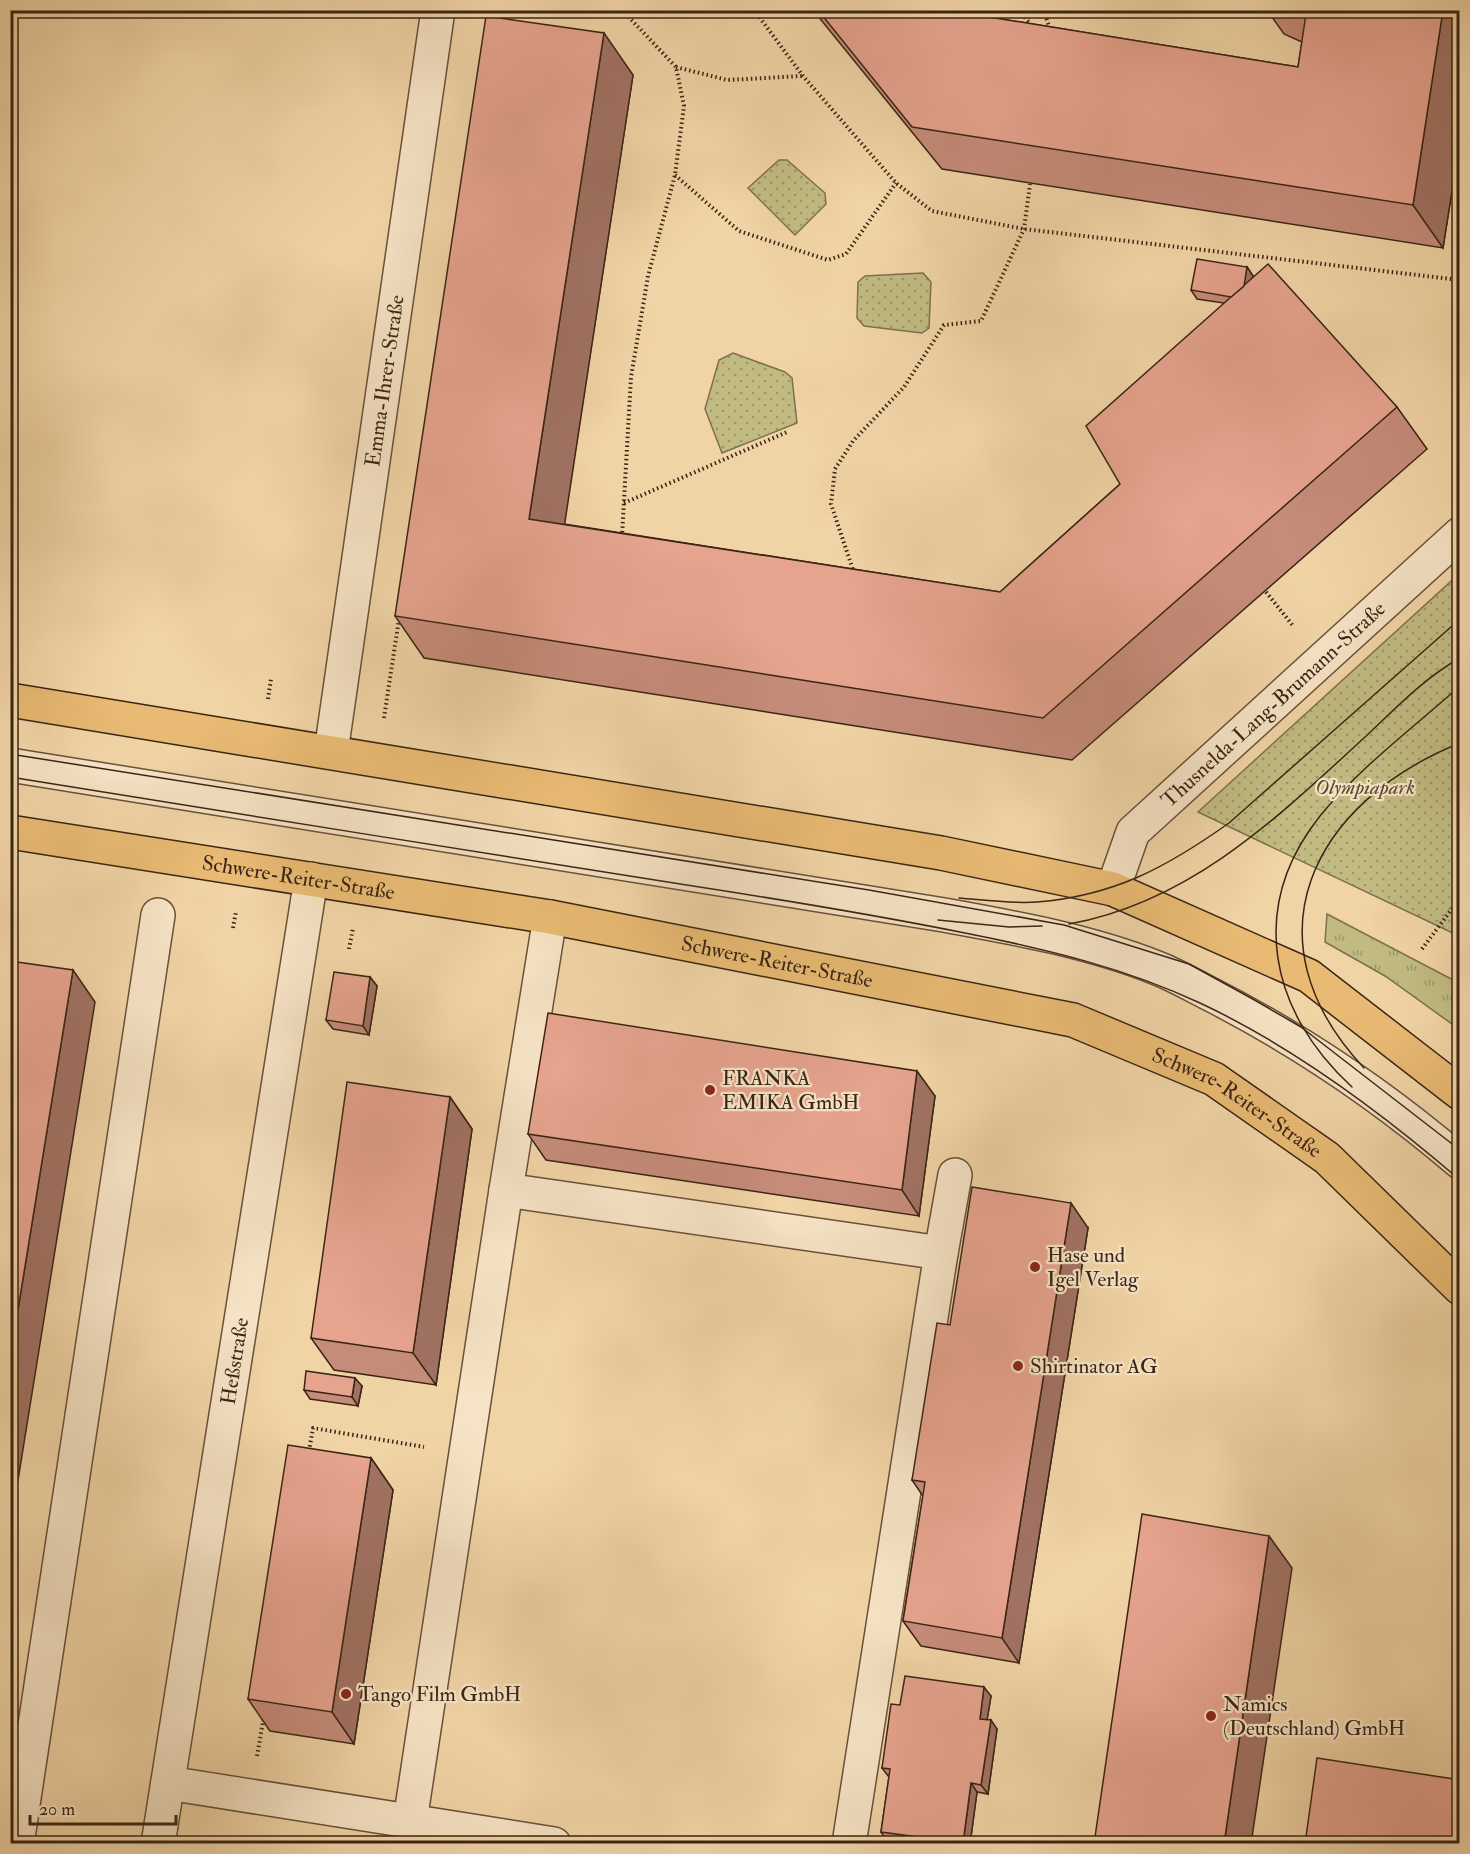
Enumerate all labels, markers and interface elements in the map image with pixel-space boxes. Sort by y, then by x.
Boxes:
street label: Emma-Ihrer-Straße [359,293,410,468]
street label: Thusnelda-Lang-Brumann-Straße [1155,595,1391,813]
park label: Olympiapark [1315,774,1415,801]
street label: Schwere-Reiter-Straße [200,849,397,906]
street label: Schwere-Reiter-Straße [679,930,875,994]
street label: Schwere-Reiter-Straße [1148,1041,1327,1164]
place label: FRANKA EMIKA GmbH [722,1065,859,1116]
marker: FRANKA EMIKA GmbH [703,1083,717,1097]
place label: Hase und Igel Verlag [1047,1242,1139,1293]
marker: Hase und Igel Verlag [1028,1260,1042,1274]
street label: Heßstraße [214,1315,255,1406]
place label: Shirtinator AG [1030,1353,1158,1380]
marker: Shirtinator AG [1011,1359,1025,1373]
place label: Tango Film GmbH [358,1681,521,1708]
marker: Tango Film GmbH [339,1687,353,1701]
place label: Namics (Deutschland) GmbH [1223,1691,1405,1742]
marker: Namics (Deutschland) GmbH [1204,1709,1218,1723]
scale bar [30,1788,176,1826]
text: 20 m [39,1798,75,1821]

